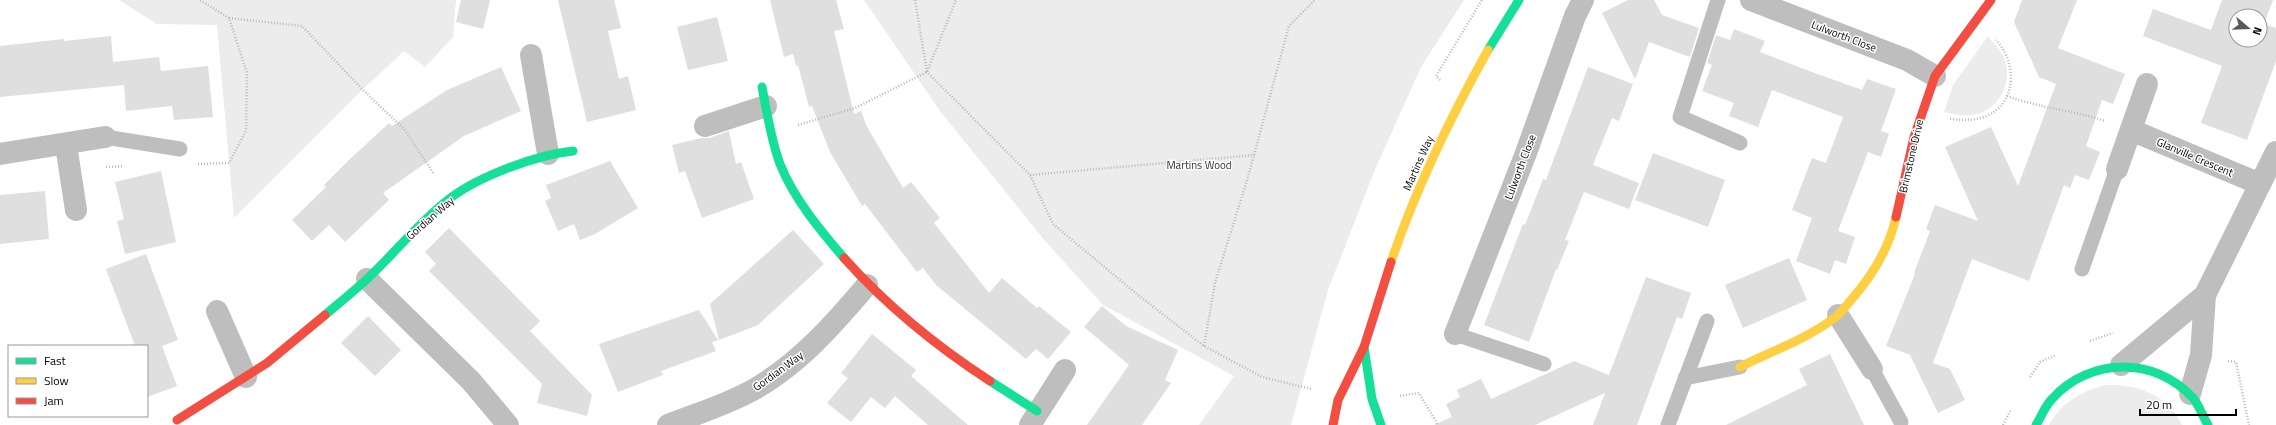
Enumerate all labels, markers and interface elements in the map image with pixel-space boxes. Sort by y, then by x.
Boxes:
north arrow [2228,8,2268,48]
street label: Lulworth Close [1809,16,1879,56]
text: N [2249,25,2266,37]
street label: Brimstone Drive [1895,117,1927,194]
street label: Martins Way [1399,132,1438,193]
street label: Lulworth Close [1500,132,1540,202]
street label: Glanville Crescent [2154,134,2236,180]
park label: Martins Wood [1166,157,1232,173]
street label: Gordian Way [403,192,458,243]
legend [8,345,148,417]
street label: Gordian Way [750,347,807,395]
text: Fast [44,351,67,370]
text: Slow [44,371,69,390]
text: Jam [44,391,64,410]
scale bar [2140,391,2236,417]
text: 20 m [2146,395,2172,414]

